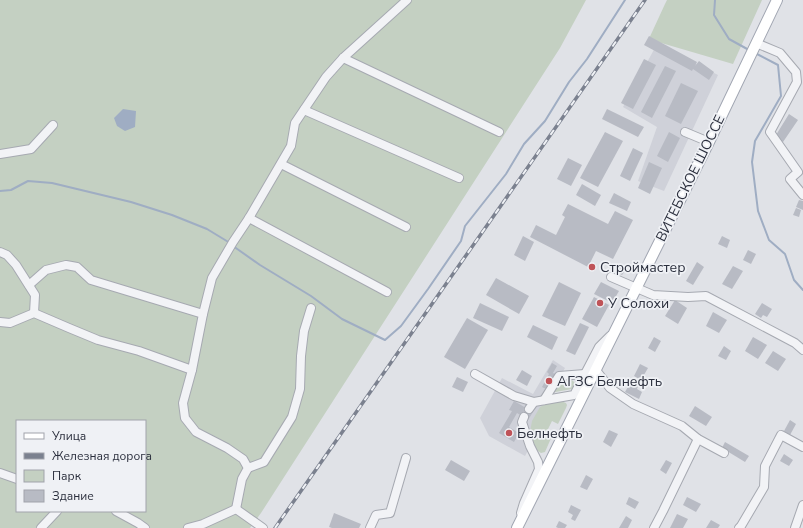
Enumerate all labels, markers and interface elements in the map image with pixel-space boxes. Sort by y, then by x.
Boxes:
street label: ВИТЕБСКОЕ ШОССЕ [651,112,729,245]
place label: Строймастер [600,258,686,277]
marker: Строймастер [587,262,597,272]
place label: У Солохи [607,294,669,313]
marker: У Солохи [595,298,605,308]
place label: АГЗС Белнефть [557,372,662,391]
marker: АГЗС Белнефть [544,376,554,386]
legend [16,420,146,512]
place label: Белнефть [517,424,583,443]
text: Улица [51,428,86,444]
marker: Белнефть [504,428,514,438]
text: Железная дорога [52,448,152,464]
text: Парк [52,468,82,484]
text: Здание [52,488,94,504]

